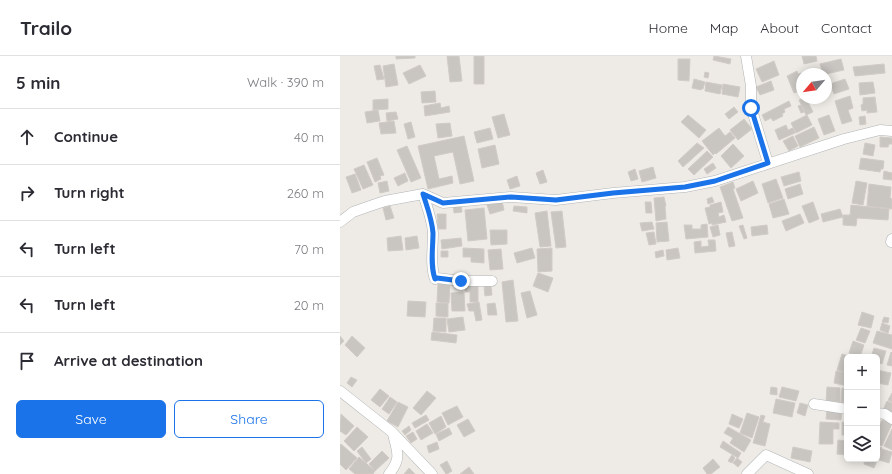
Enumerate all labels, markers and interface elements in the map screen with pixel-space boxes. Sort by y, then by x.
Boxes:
text: Trailo [20,16,72,40]
text: Home [649,19,688,37]
text: Map [710,19,738,37]
text: About [760,19,799,37]
text: Contact [821,19,872,37]
north arrow [796,68,832,104]
text: 5 min [16,72,60,93]
text: Walk · 390 m [247,74,324,90]
route start [742,99,760,117]
icon: ahead [16,126,38,148]
text: Continue [54,127,118,146]
text: 40 m [294,129,324,145]
icon: right [16,182,38,204]
text: Turn right [54,183,125,202]
text: 260 m [287,185,324,201]
icon: left [16,238,38,260]
text: Turn left [54,239,116,258]
text: 70 m [294,241,324,257]
route end [452,272,470,290]
icon: left [16,294,38,316]
text: Turn left [54,295,116,314]
text: 20 m [294,297,324,313]
icon: arrive [16,350,38,372]
text: Arrive at destination [54,351,203,370]
map controls [844,354,880,462]
button: + [844,354,880,390]
button: − [844,390,880,426]
button: Save [16,400,166,438]
button: Share [174,400,324,438]
button: layers [844,426,880,462]

